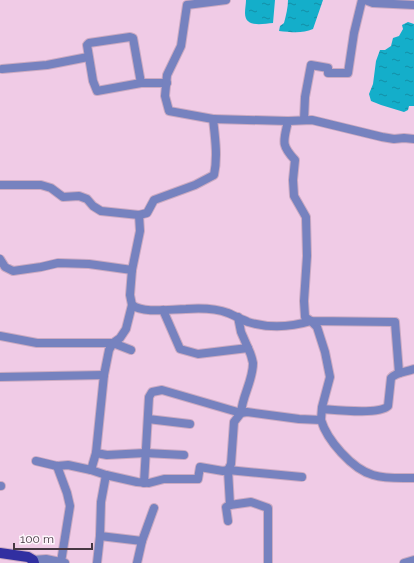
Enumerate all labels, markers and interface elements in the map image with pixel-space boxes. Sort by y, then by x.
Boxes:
scale bar [14,525,92,551]
text: 100 m [20,532,54,546]

